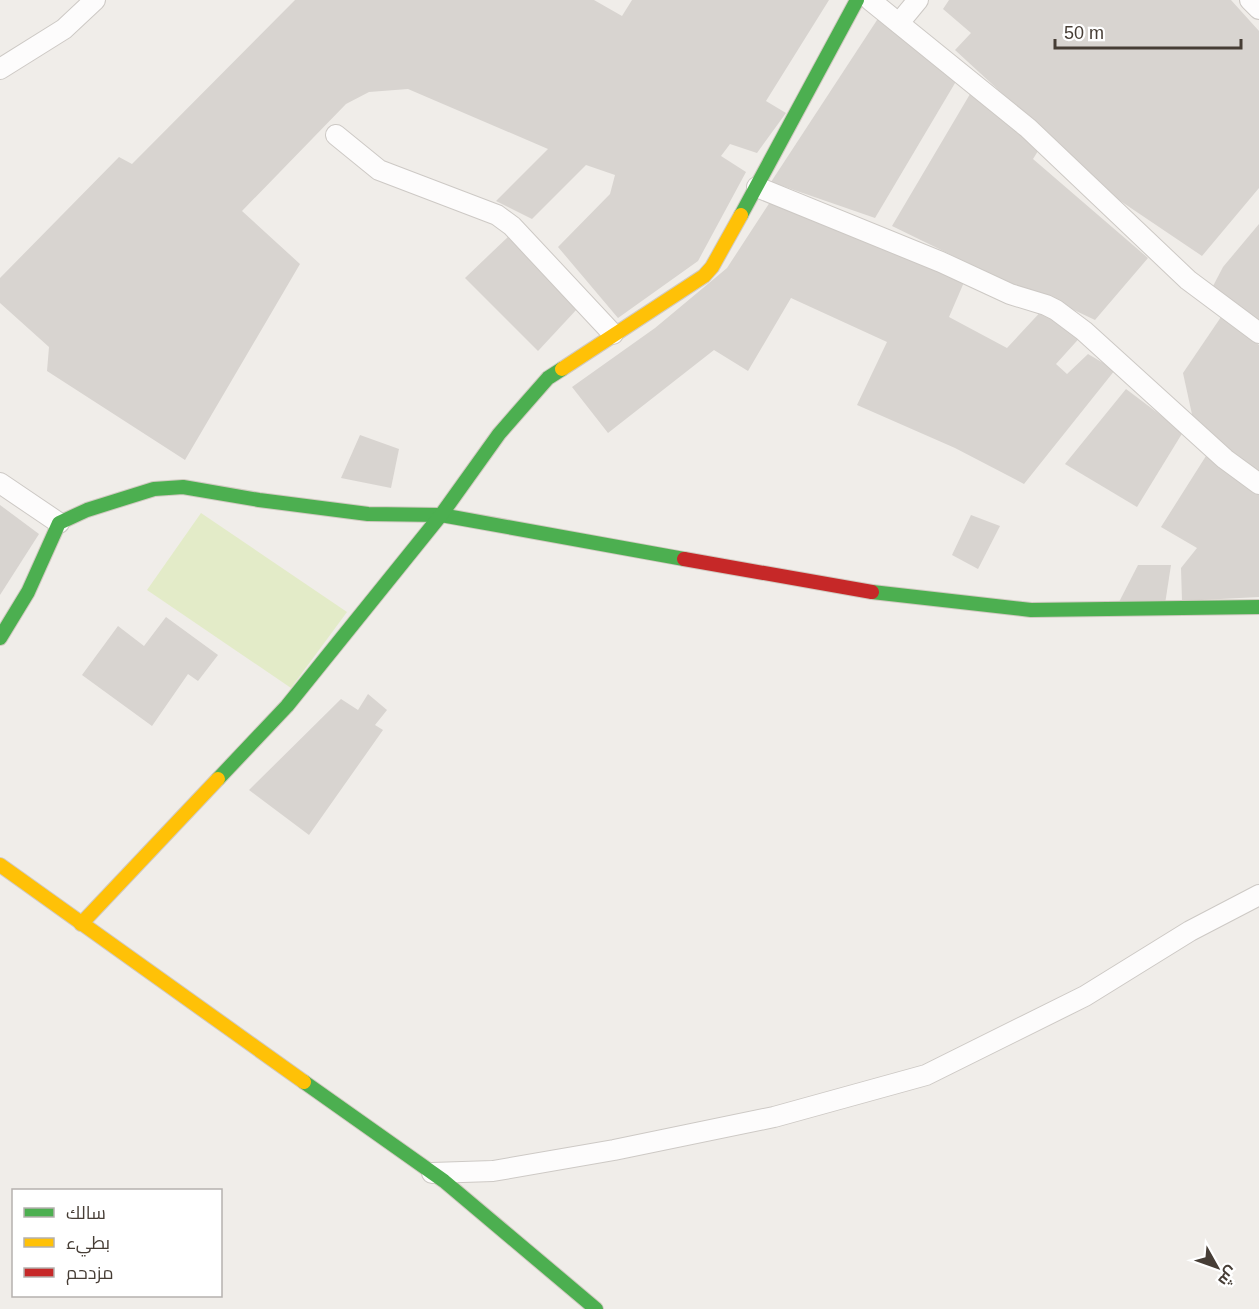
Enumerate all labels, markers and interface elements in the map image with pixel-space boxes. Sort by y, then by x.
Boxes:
scale bar [1055,12,1241,50]
text: 50 m [1064,23,1104,43]
legend [12,1189,222,1297]
text: سالك [66,1203,106,1223]
text: بطيء [66,1233,110,1257]
north arrow [1187,1237,1247,1297]
text: ش [1214,1262,1241,1290]
text: مزدحم [66,1263,114,1285]

